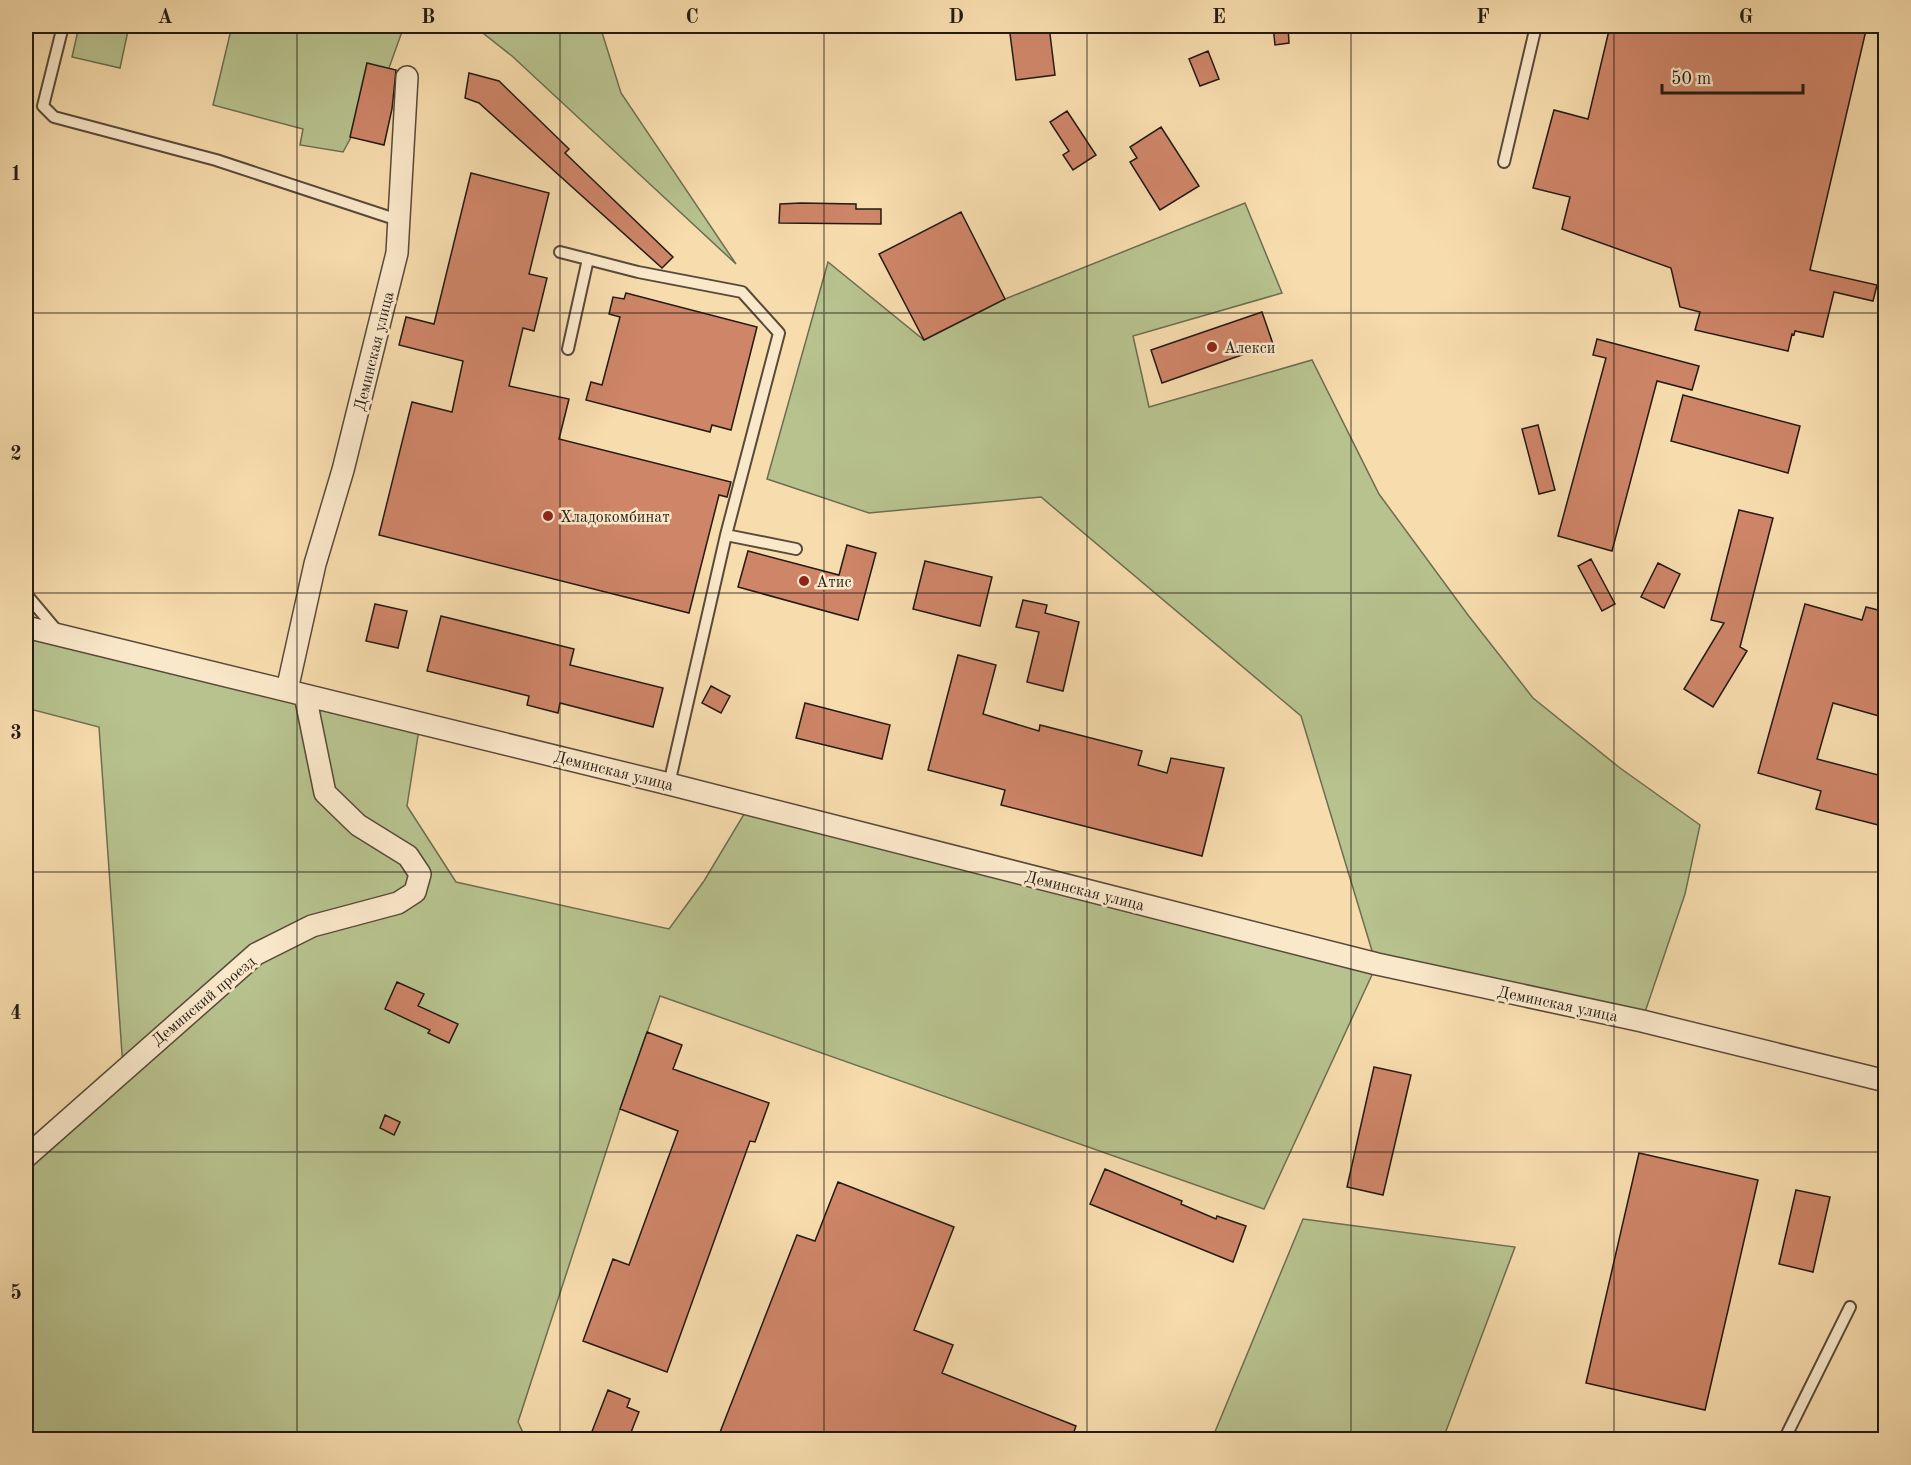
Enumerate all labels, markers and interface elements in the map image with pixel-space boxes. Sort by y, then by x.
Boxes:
text: A [157,8,173,28]
text: B [421,8,435,28]
text: C [685,8,699,28]
text: D [948,8,964,28]
text: E [1212,8,1226,28]
text: F [1476,8,1490,28]
text: G [1739,8,1753,28]
scale bar [1662,57,1803,95]
text: 50 m [1671,70,1711,88]
text: 1 [10,165,22,185]
street label: Деминская улица [352,290,398,413]
marker: Алекси [1205,340,1219,354]
place label: Алекси [1224,341,1275,357]
text: 2 [10,445,22,465]
marker: Хладокомбинат [541,509,555,523]
place label: Хладокомбинат [560,510,670,526]
marker: Атис [797,574,811,588]
place label: Атис [816,575,851,591]
text: 3 [10,724,22,744]
street label: Деминская улица [552,749,675,795]
street label: Деминская улица [1023,869,1146,915]
street label: Деминский проезд [149,954,259,1049]
street label: Деминская улица [1496,984,1619,1026]
text: 4 [10,1004,22,1024]
text: 5 [10,1283,22,1304]

